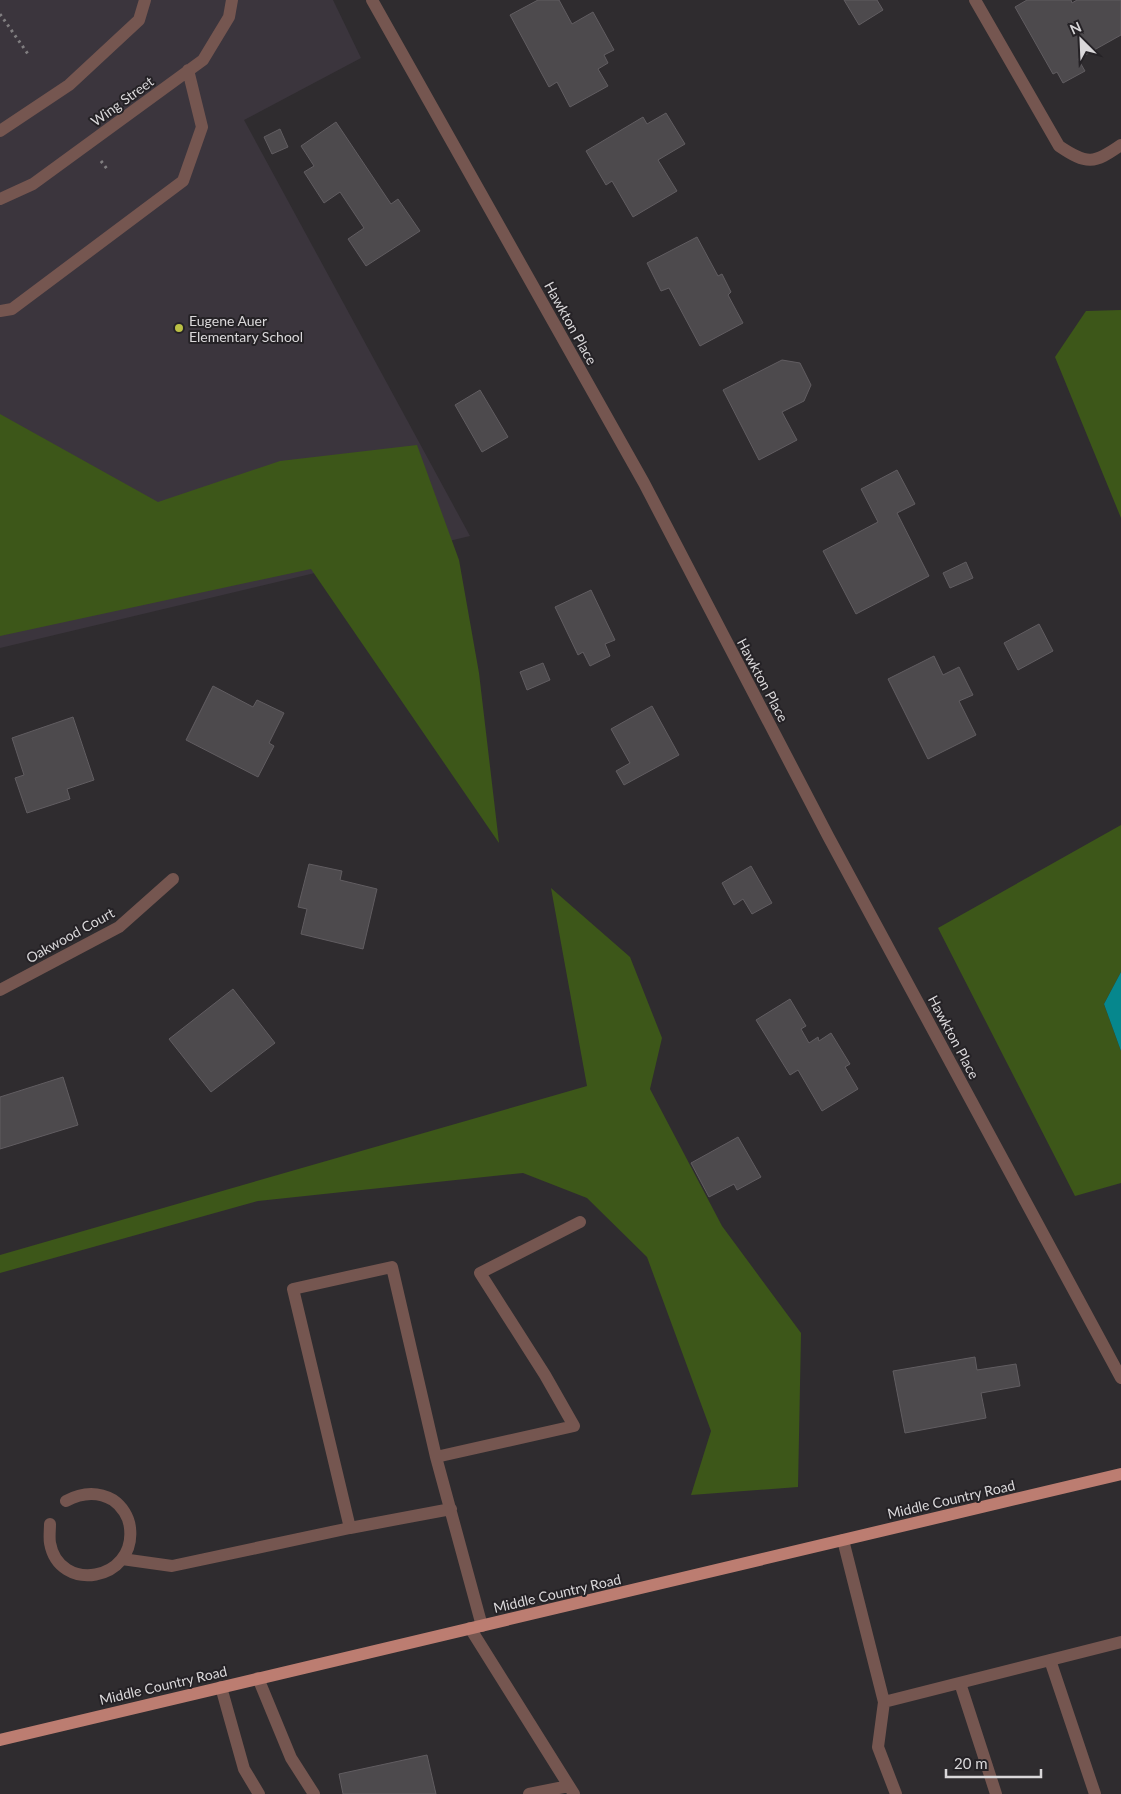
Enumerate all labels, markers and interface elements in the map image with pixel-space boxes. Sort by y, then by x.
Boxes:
north arrow [1056,15,1106,65]
text: N [1067,18,1084,38]
street label: Wing Street [87,73,157,129]
street label: Hawkton Place [541,278,601,368]
place label: Eugene Auer Elementary School [189,312,303,345]
marker: Eugene Auer Elementary School [173,322,185,334]
street label: Hawkton Place [734,635,792,725]
street label: Oakwood Court [23,904,117,966]
street label: Hawkton Place [925,992,983,1082]
street label: Middle Country Road [886,1476,1016,1522]
street label: Middle Country Road [492,1570,622,1616]
street label: Middle Country Road [98,1662,228,1708]
scale bar [946,1746,1041,1778]
text: 20 m [954,1754,988,1772]

